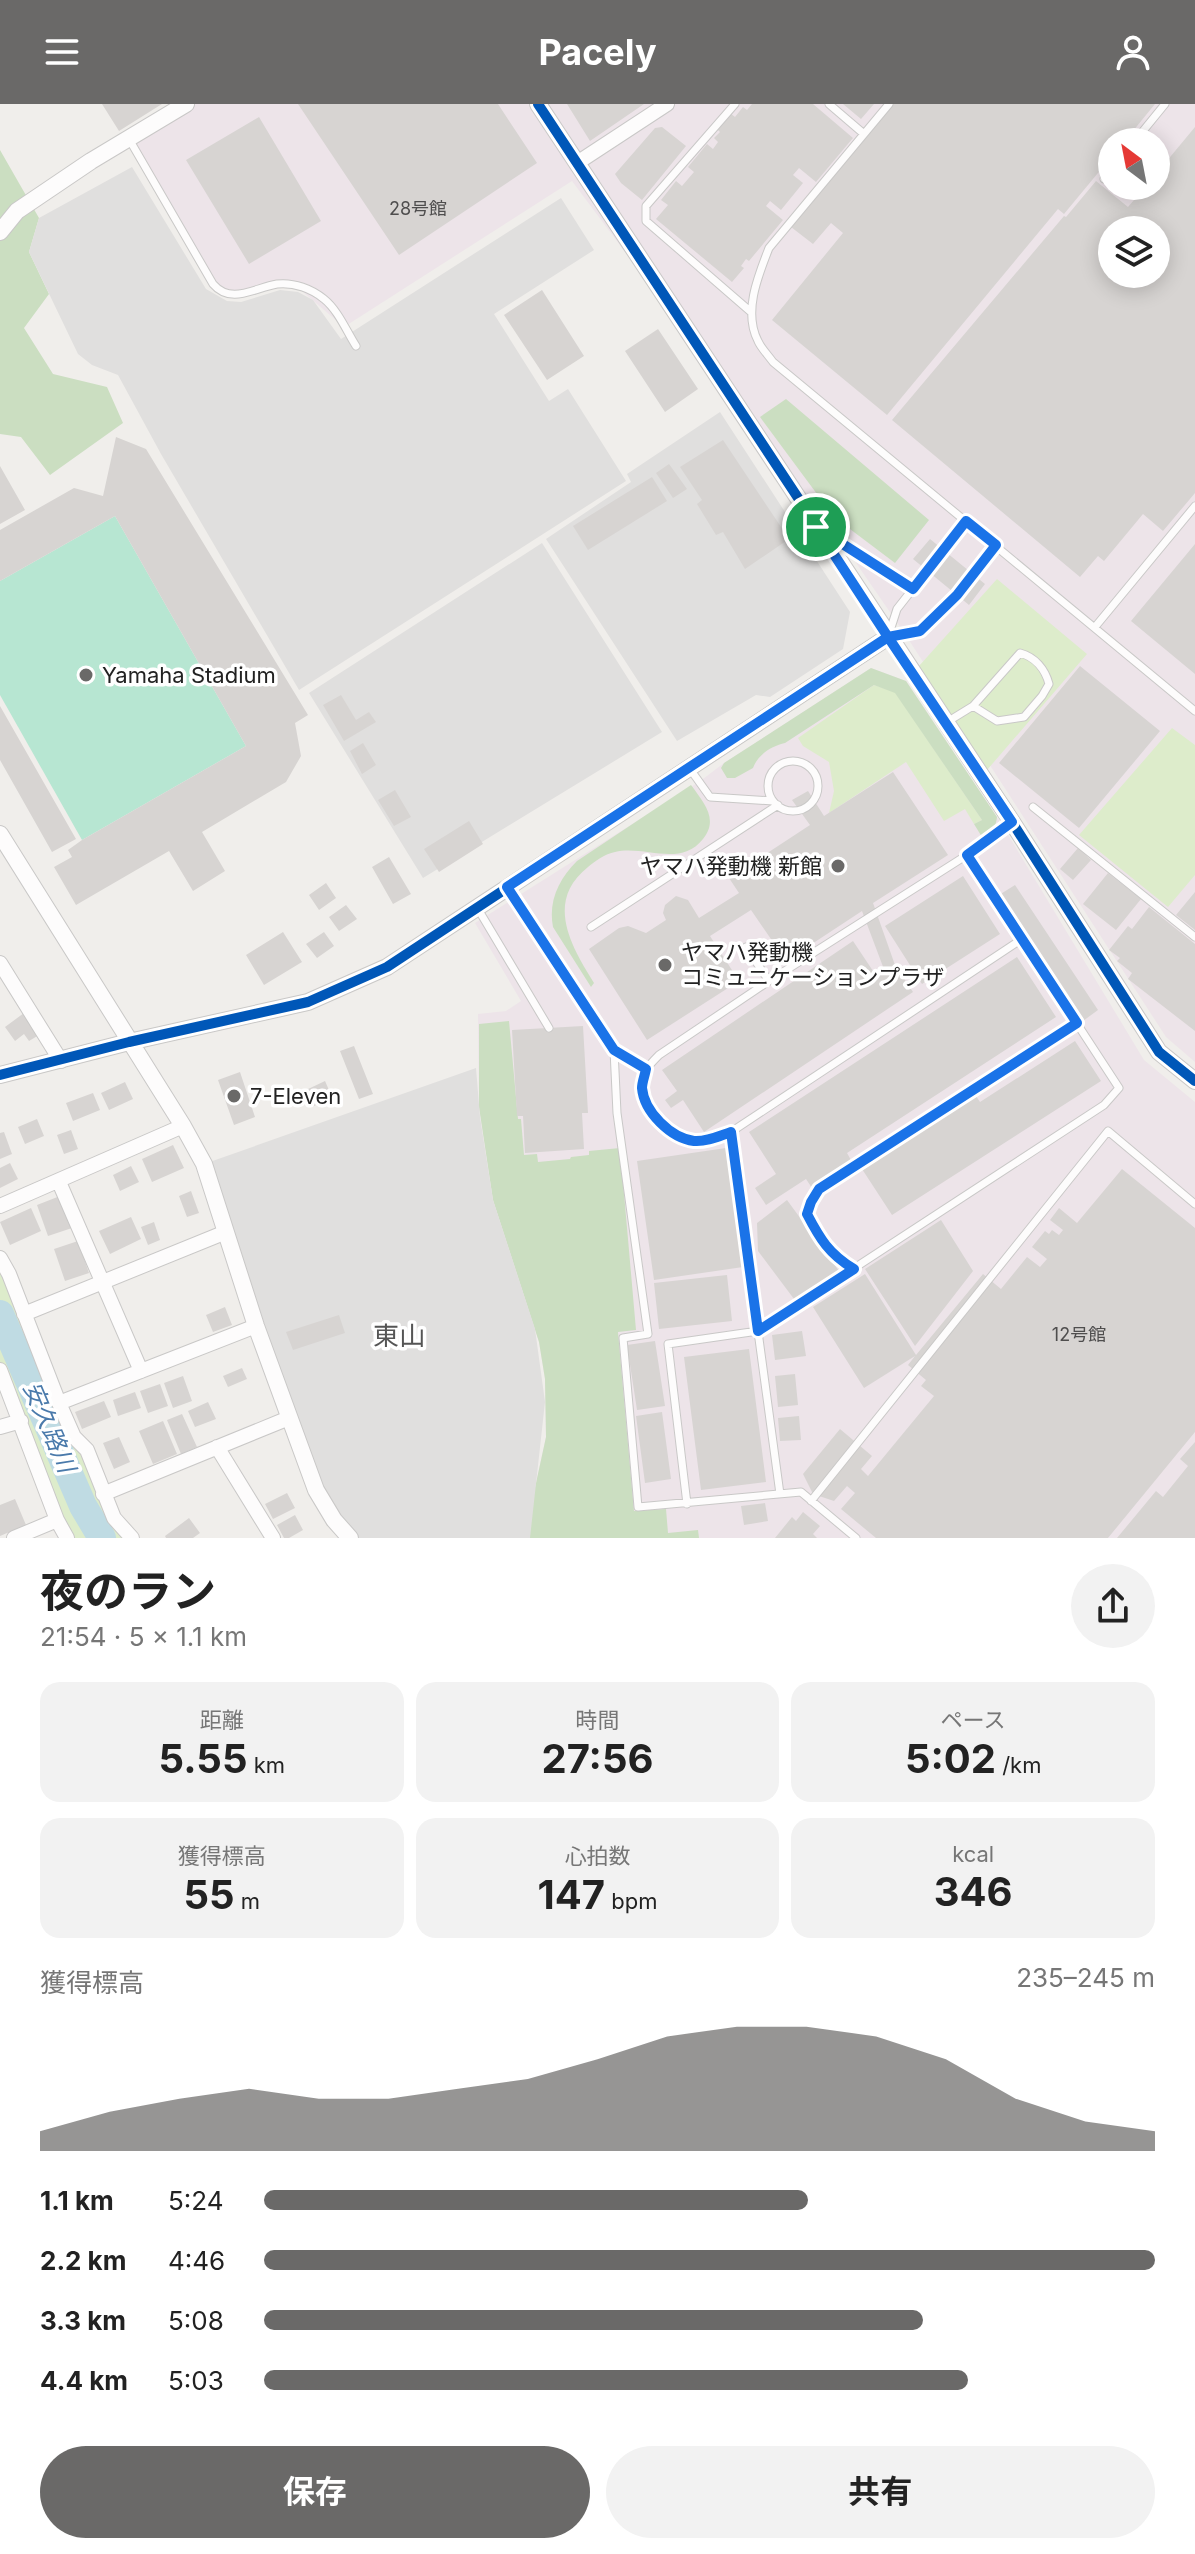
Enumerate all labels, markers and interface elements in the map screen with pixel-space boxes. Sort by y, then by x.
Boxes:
icon: menu [40,30,84,74]
text: Pacely [538,30,657,74]
icon: person [1111,30,1155,74]
north arrow [1098,128,1170,200]
map controls [1098,128,1170,288]
house number: 28号館 [389,198,447,219]
button: layers [1098,216,1170,288]
pin [782,493,850,561]
icon: arrive [794,505,838,549]
place label: Yamaha Stadium [102,662,276,688]
marker: Yamaha Stadium [77,666,95,684]
place label: ヤマハ発動機 新館 [640,853,822,879]
marker: ヤマハ発動機 新館 [829,857,847,875]
place label: ヤマハ発動機 コミュニケーションプラザ [681,939,944,990]
marker: ヤマハ発動機 コミュニケーションプラザ [656,956,674,974]
place label: 7-Eleven [250,1083,341,1109]
marker: 7-Eleven [225,1087,243,1105]
district label: 東山 [373,1320,425,1351]
house number: 12号館 [1052,1324,1106,1345]
water label: 安久路川 [17,1377,83,1479]
text: 夜のラン [40,1564,216,1618]
button: share [1071,1564,1155,1648]
text: 21:54 · 5 × 1.1 km [40,1621,247,1652]
text: 距離 [200,1707,244,1733]
text: 時間 [575,1707,620,1733]
text: ペース [941,1707,1006,1733]
text: 5.55 [159,1734,248,1783]
text: 27:56 [541,1734,654,1783]
text: 5:02 [905,1734,996,1783]
text: km [248,1752,285,1778]
text: /km [996,1752,1041,1778]
text: kcal [952,1841,994,1867]
text: 獲得標高 [178,1843,266,1869]
text: 心拍数 [564,1843,631,1869]
text: 346 [934,1867,1013,1916]
text: 55 [184,1870,235,1919]
text: 147 [538,1870,605,1919]
text: m [235,1888,260,1914]
text: bpm [605,1888,657,1914]
text: 235–245 m [1016,1962,1155,1993]
text: 獲得標高 [40,1967,144,1998]
text: 1.1 km [40,2185,114,2216]
text: 5:24 [168,2185,224,2216]
text: 2.2 km [40,2245,126,2276]
text: 4:46 [168,2245,225,2276]
text: 3.3 km [40,2305,126,2336]
text: 5:08 [168,2305,224,2336]
text: 4.4 km [40,2365,128,2396]
text: 5:03 [168,2365,224,2396]
button: 保存 [40,2446,590,2538]
button: 共有 [606,2446,1155,2538]

